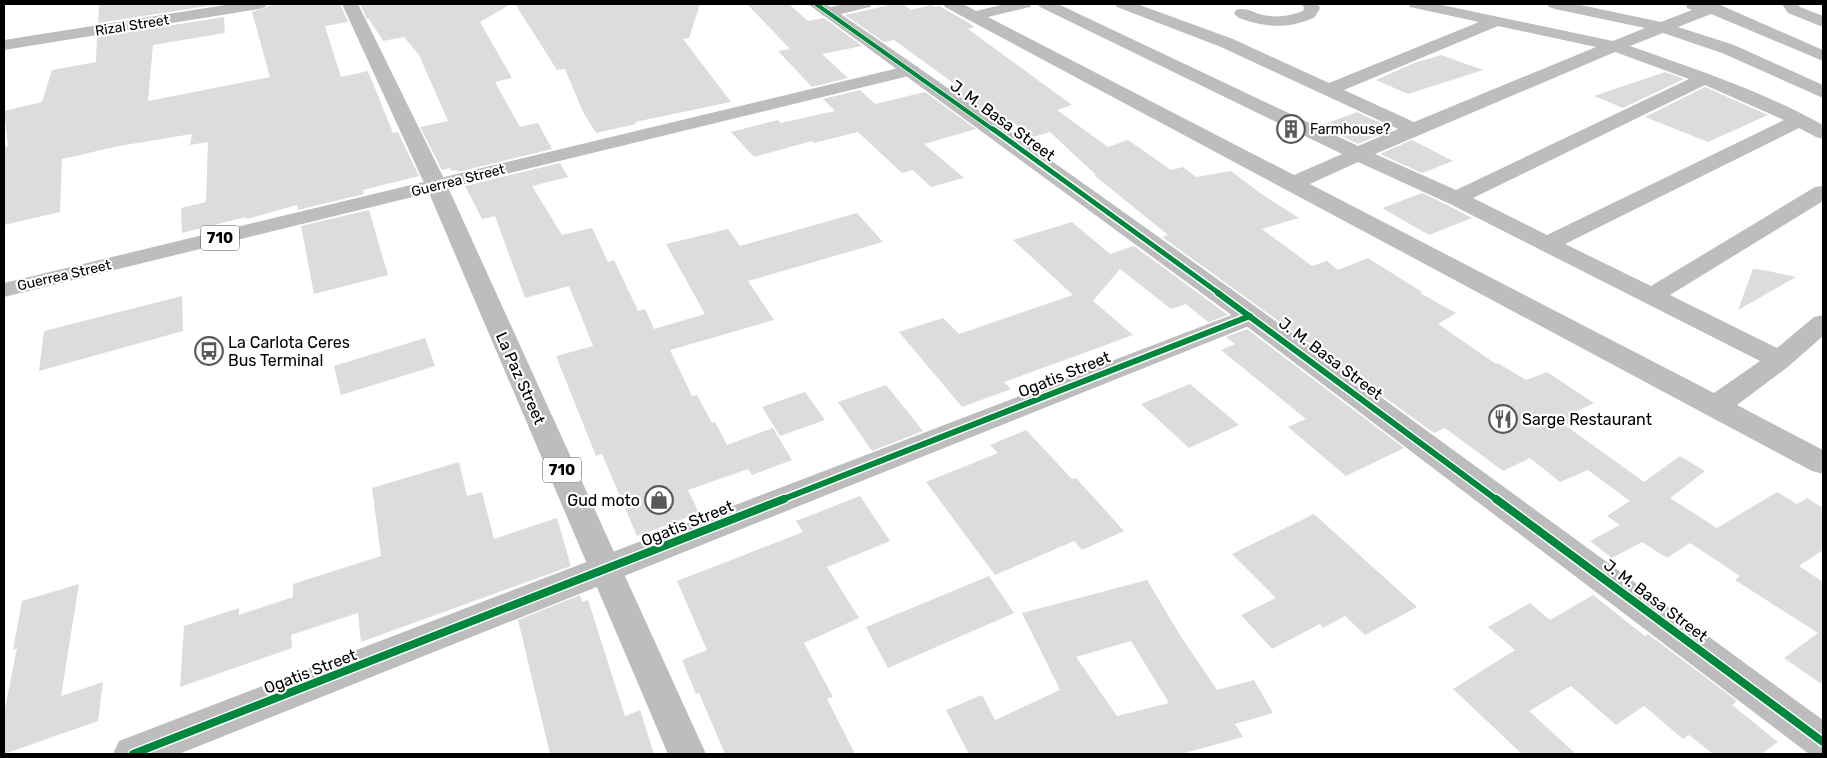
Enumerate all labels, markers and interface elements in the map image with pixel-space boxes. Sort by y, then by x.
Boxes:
street label: Rizal Street [94,11,171,40]
street label: J. M. Basa Street [947,76,1059,165]
building icon: Farmhouse? [1276,114,1306,144]
place label: Farmhouse? [1310,121,1390,138]
street label: Guerrea Street [410,161,507,200]
road number: 710 [201,226,239,250]
street label: Guerrea Street [16,256,113,295]
street label: J. M. Basa Street [1275,313,1386,404]
street label: La Paz Street [492,329,549,427]
place label: La Carlota Ceres Bus Terminal [228,333,350,370]
bus stop icon: La Carlota Ceres Bus Terminal [194,336,224,366]
street label: Ogatis Street [1015,347,1113,402]
restaurant icon: Sarge Restaurant [1488,404,1518,434]
place label: Sarge Restaurant [1522,410,1652,429]
road number: 710 [543,458,581,482]
shop icon: Gud moto [644,485,674,515]
place label: Gud moto [567,491,640,510]
street label: Ogatis Street [638,496,736,551]
street label: J. M. Basa Street [1600,555,1711,646]
street label: Ogatis Street [261,645,359,698]

